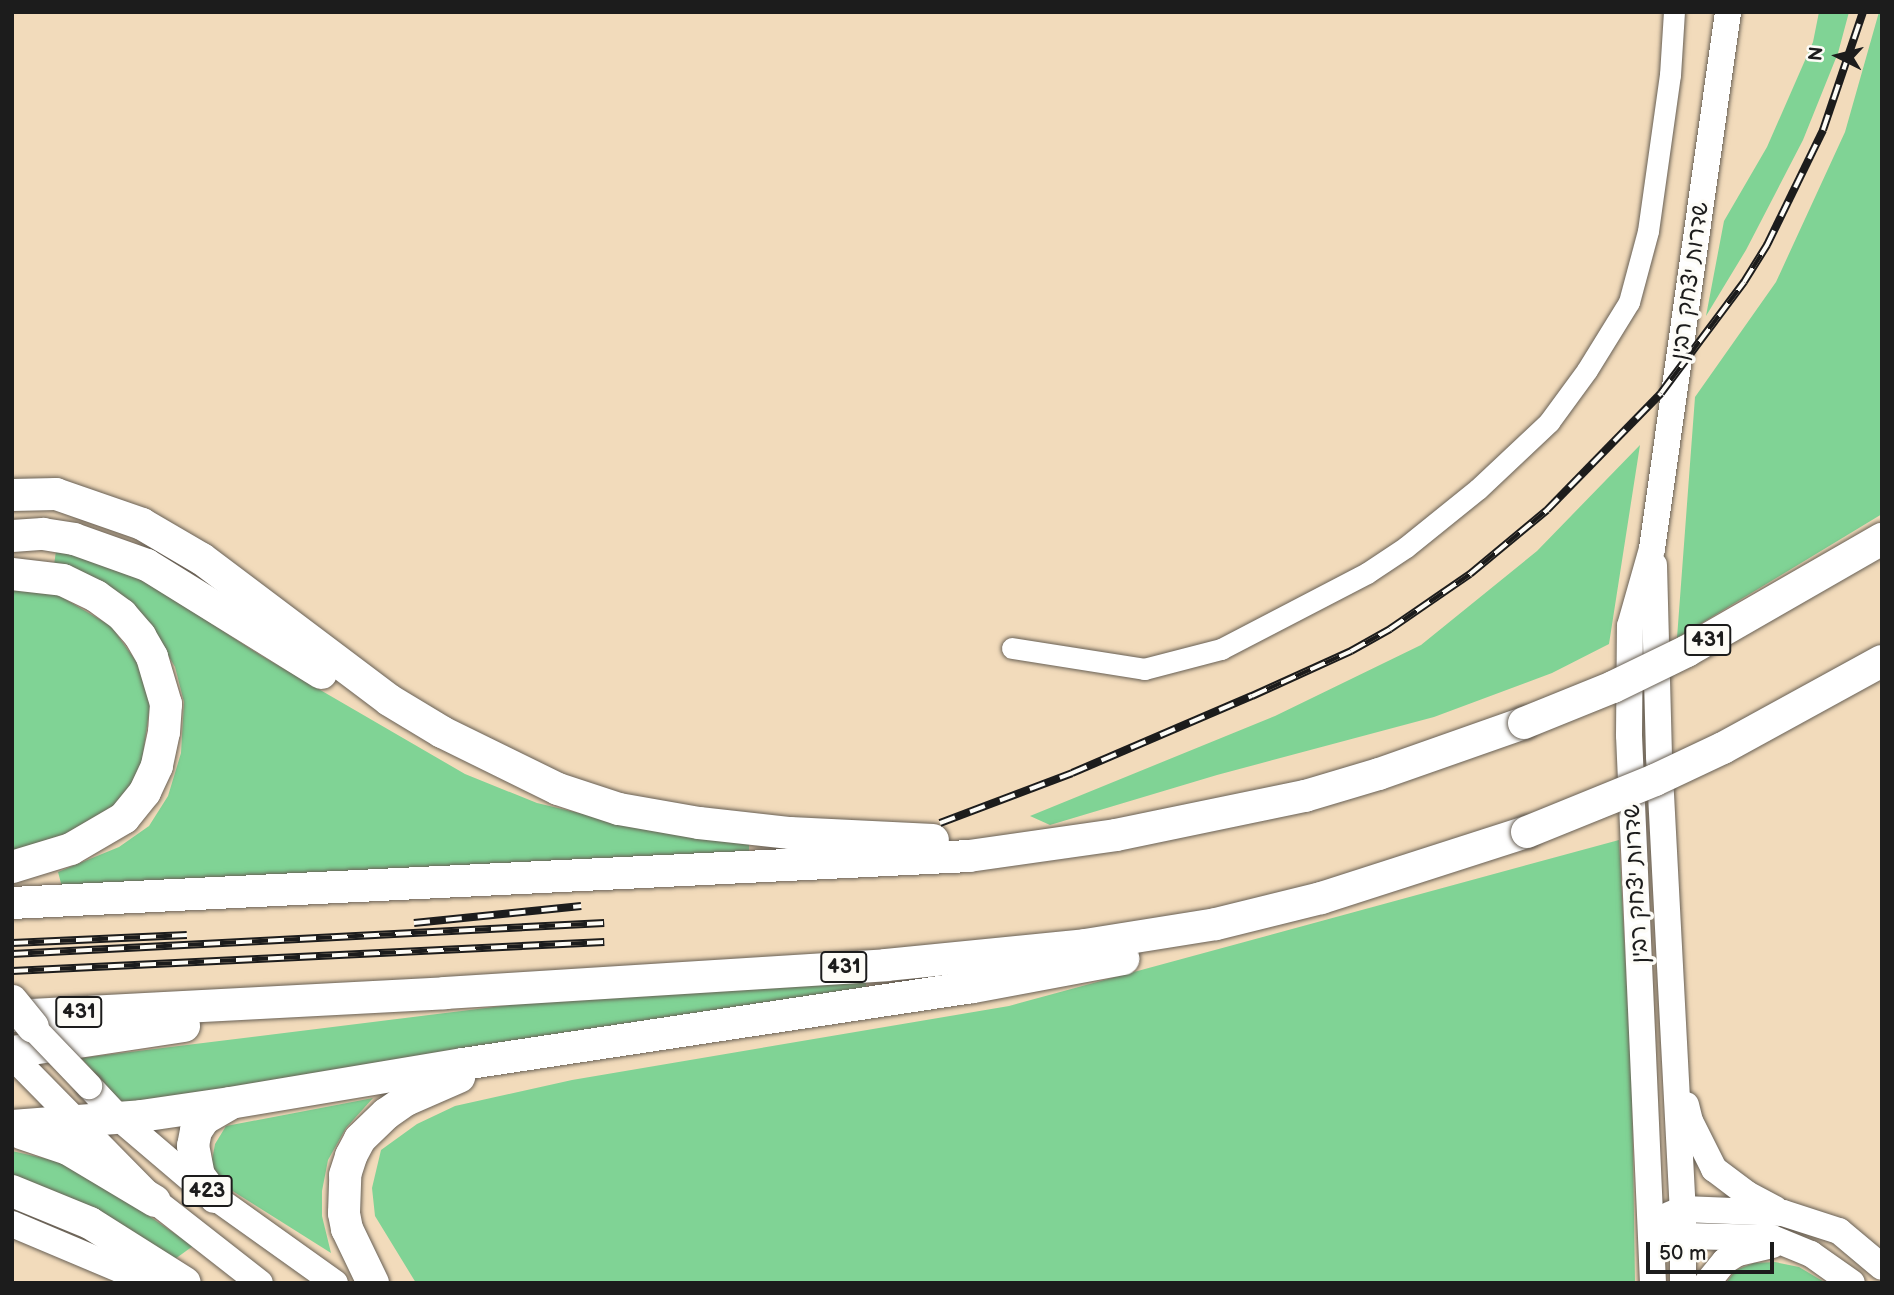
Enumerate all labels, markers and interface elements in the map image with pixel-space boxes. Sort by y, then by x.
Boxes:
north arrow [1803,21,1873,91]
text: N [1804,45,1829,62]
street label: שדרות יצחק רבין [1665,200,1715,362]
road number: 431 [1684,622,1732,658]
street label: שדרות יצחק רבין [1618,804,1654,964]
road number: 431 [820,950,868,984]
road number: 431 [55,995,104,1030]
road number: 423 [181,1174,233,1208]
scale bar [1649,1228,1777,1272]
text: 50 m [1659,1241,1706,1266]

